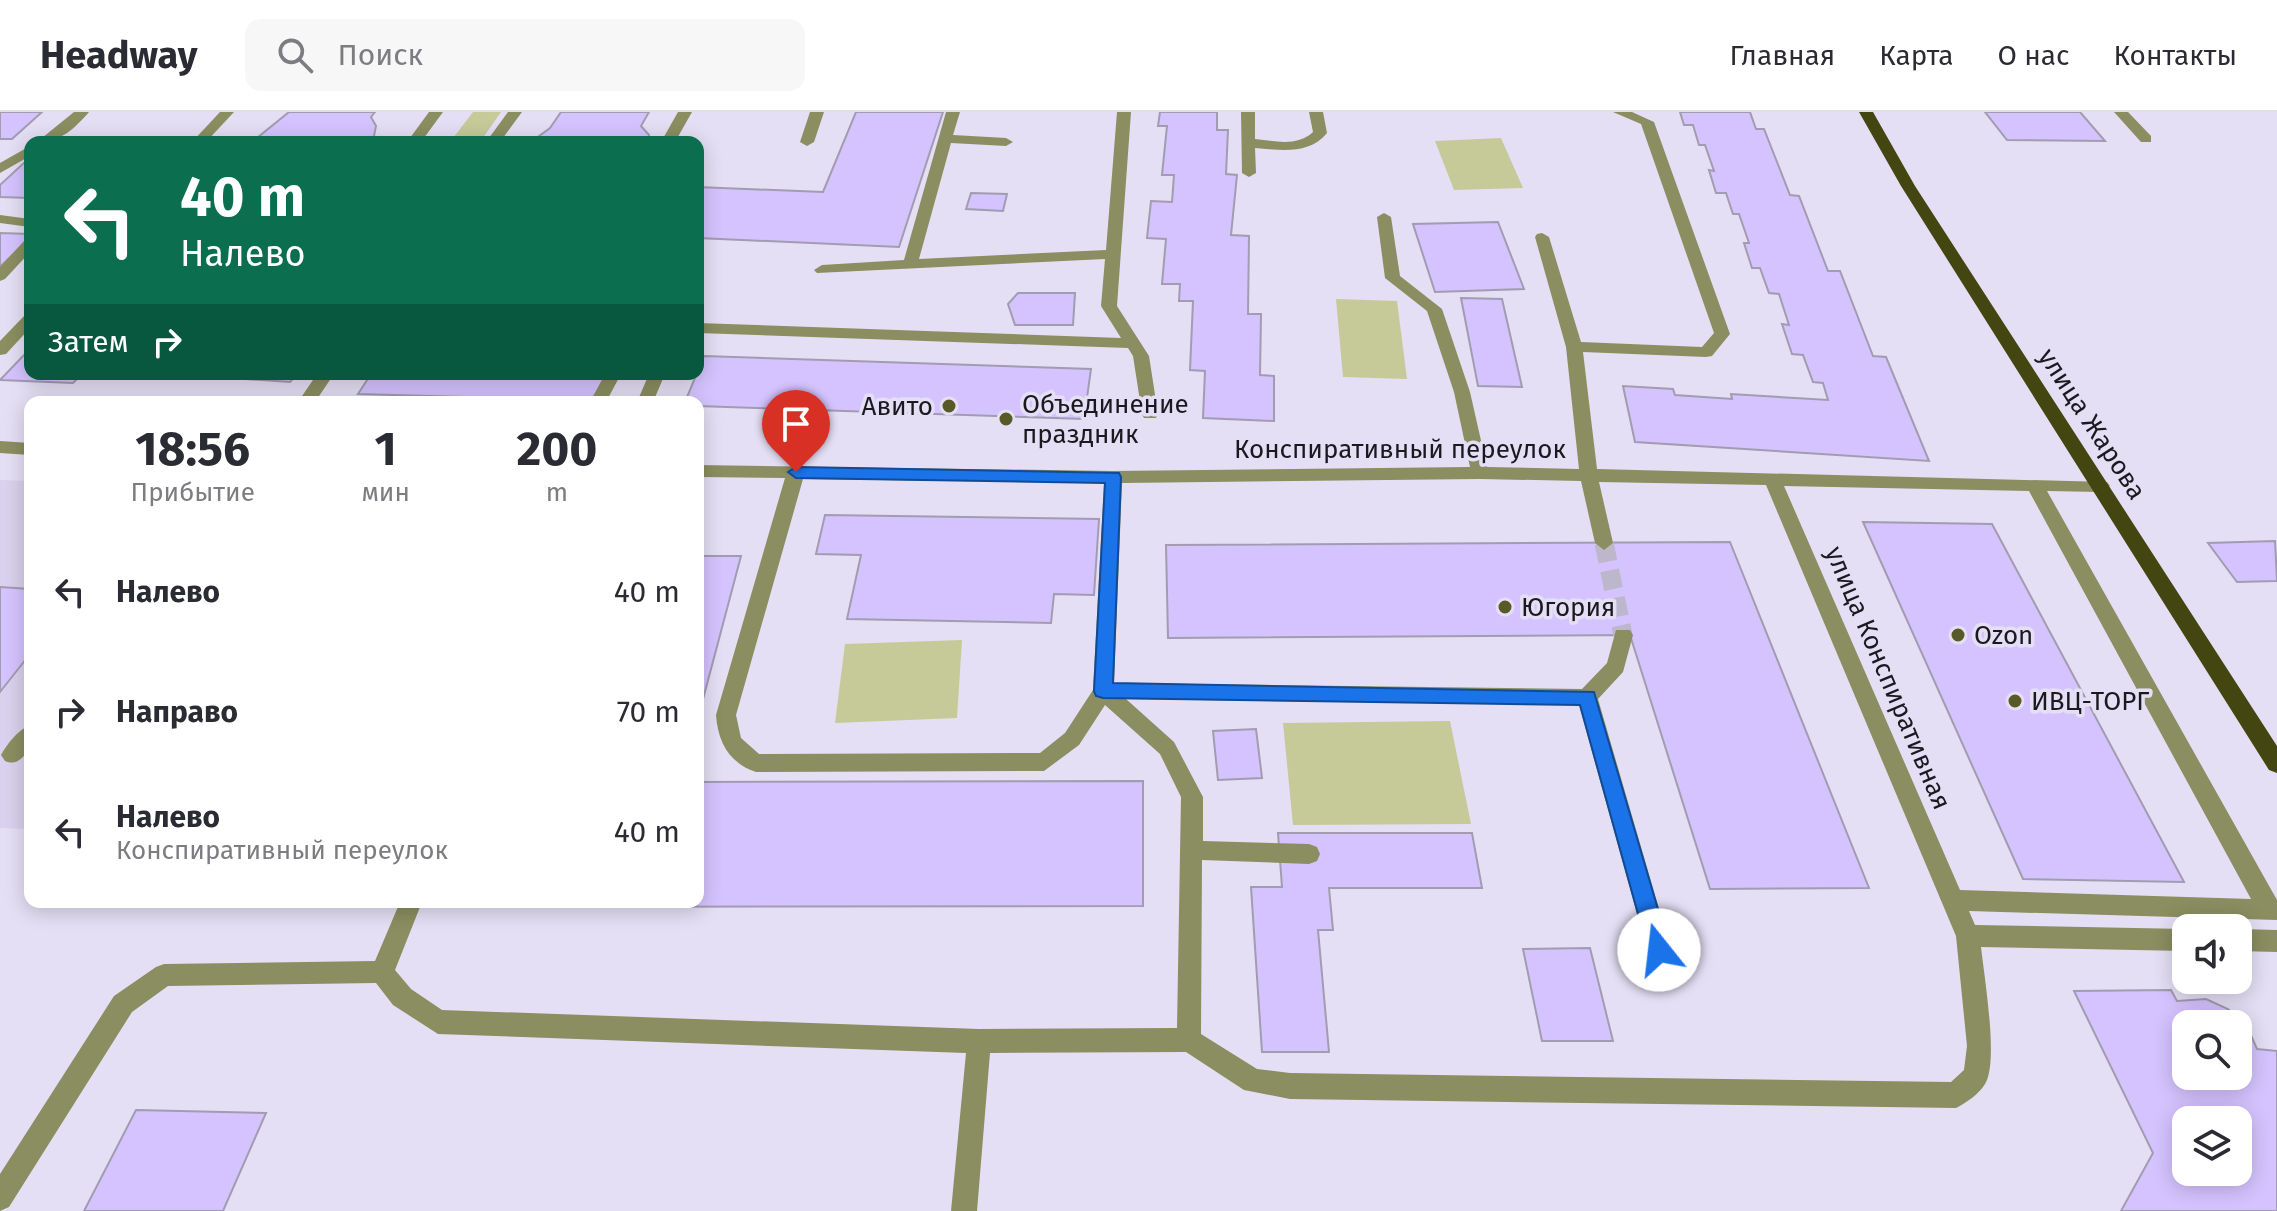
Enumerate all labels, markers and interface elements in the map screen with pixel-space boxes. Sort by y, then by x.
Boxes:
search box [245,19,805,91]
text: Headway [40,32,197,78]
icon: search [273,33,317,77]
text: Поиск [337,37,423,73]
text: Главная [1729,39,1835,72]
text: Карта [1879,39,1953,72]
text: О нас [1997,39,2069,72]
text: Контакты [2113,39,2237,72]
text: 40 m [180,164,305,231]
icon: left [48,168,152,272]
text: Налево [180,232,306,276]
icon: right [145,320,189,364]
text: Затем [48,324,129,360]
street label: улица Жарова [2032,343,2152,505]
place label: Объединение праздник [1022,389,1189,450]
pin [762,390,830,472]
place label: Авито [862,391,933,422]
marker: Авито [940,397,958,415]
icon: arrive [774,402,818,446]
marker: Объединение праздник [997,410,1015,428]
text: 18:56 [135,420,250,478]
text: 1 [374,420,397,478]
text: 200 [516,420,597,478]
street label: Конспиративный переулок [1234,434,1566,465]
text: Прибытие [131,477,255,508]
text: мин [361,477,410,508]
text: m [546,477,568,508]
street label: улица Конспиративная [1818,542,1958,814]
icon: left [48,570,92,614]
text: Налево [116,574,220,610]
text: 40 m [614,574,680,610]
place label: Югория [1521,592,1615,623]
marker: Югория [1496,598,1514,616]
place label: Ozon [1974,620,2033,651]
marker: Ozon [1949,626,1967,644]
place label: ИВЦ-ТОРГ [2031,686,2150,717]
icon: right [48,690,92,734]
marker: ИВЦ-ТОРГ [2006,692,2024,710]
text: Направо [116,694,238,730]
text: 70 m [617,694,680,730]
text: Налево [116,799,220,835]
icon: left [48,810,92,854]
text: 40 m [614,814,680,850]
text: Конспиративный переулок [116,835,448,866]
position arrow [1617,908,1701,992]
map controls [2172,914,2252,1186]
button: sound [2172,914,2252,994]
button: search [2172,1010,2252,1090]
button: layers [2172,1106,2252,1186]

